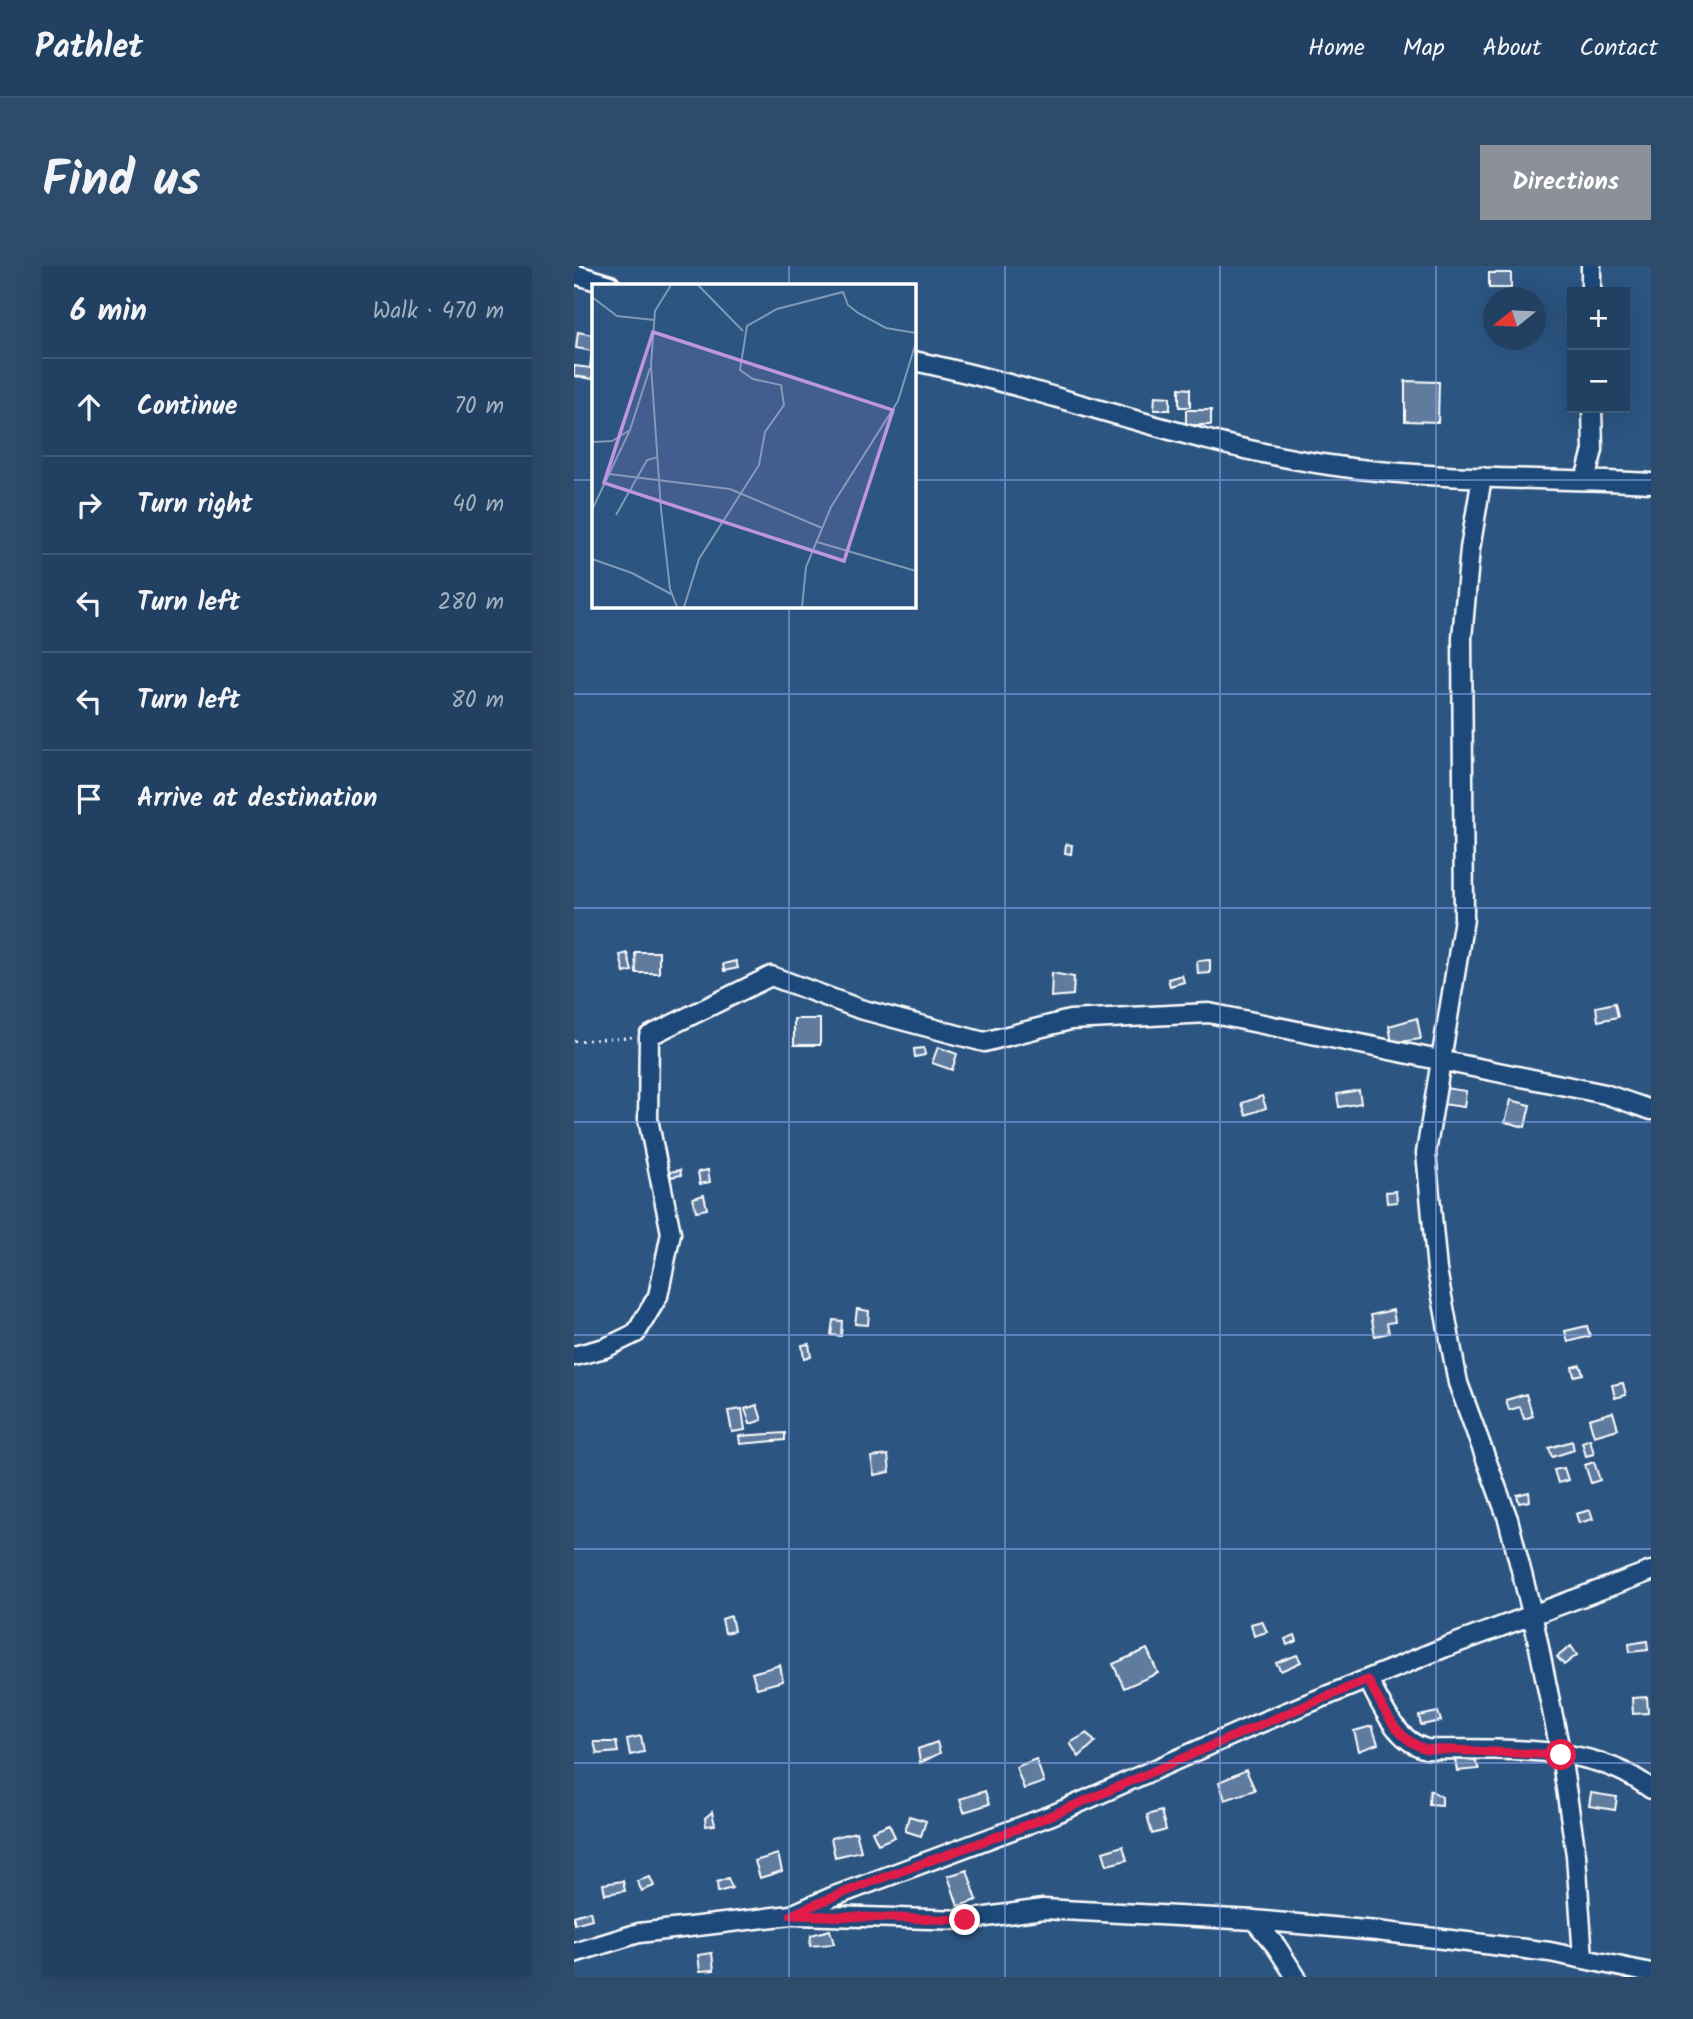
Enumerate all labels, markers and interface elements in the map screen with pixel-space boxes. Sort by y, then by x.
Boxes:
text: Pathlet [35,22,143,75]
text: Home [1308,29,1365,68]
text: Map [1403,29,1445,68]
text: About [1483,29,1541,68]
text: Contact [1579,29,1658,68]
text: Find us [42,143,200,221]
button: Directions [1480,145,1651,220]
inset map [592,284,915,607]
north arrow [1483,287,1546,350]
map controls [1567,287,1630,413]
button: + [1567,287,1630,350]
text: 6 min [70,288,147,336]
text: Walk · 470 m [373,294,504,330]
button: − [1567,350,1630,413]
text: Continue [137,386,238,428]
icon: ahead [70,388,108,426]
text: 70 m [454,389,504,425]
text: Turn right [137,484,253,526]
icon: right [70,486,108,524]
text: 40 m [452,487,504,523]
text: Turn left [137,582,240,624]
icon: left [70,584,108,622]
text: 280 m [438,585,504,621]
text: Turn left [137,680,240,722]
icon: left [70,682,108,720]
text: 80 m [451,683,504,719]
text: Arrive at destination [137,778,377,820]
icon: arrive [70,780,108,818]
route start [1545,1739,1576,1770]
route end [949,1904,980,1935]

